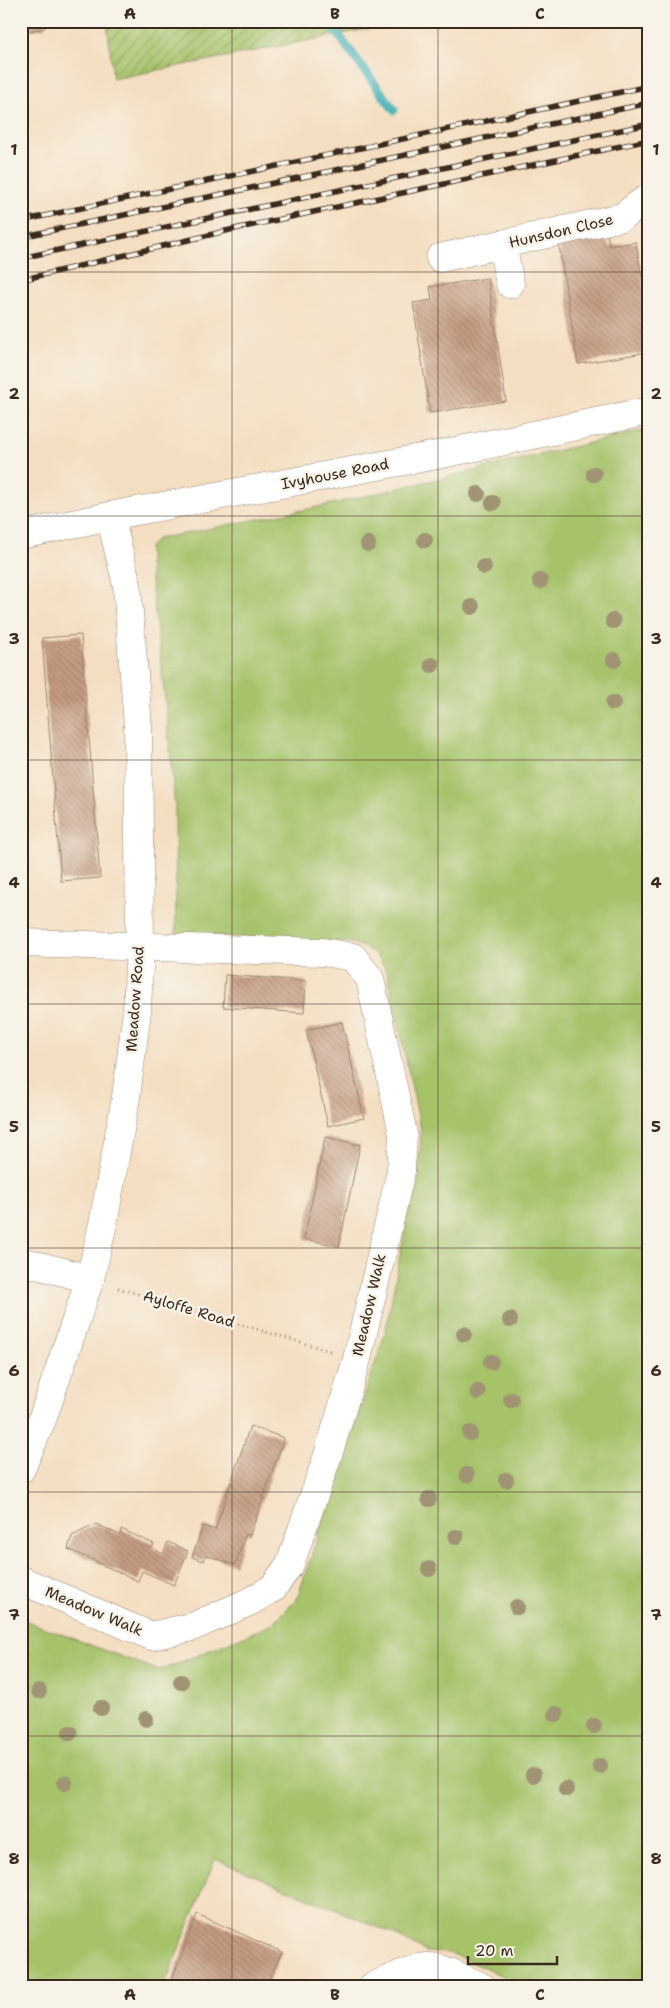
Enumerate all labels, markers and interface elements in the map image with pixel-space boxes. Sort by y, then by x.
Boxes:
text: A [124,3,136,24]
text: B [330,3,340,24]
text: C [535,3,545,24]
text: 1 [10,139,18,160]
text: 1 [652,139,660,160]
street label: Hunsdon Close [507,209,615,253]
text: 2 [8,383,20,404]
text: 2 [650,383,662,404]
street label: Ivyhouse Road [279,454,391,494]
text: 3 [8,628,20,649]
text: 3 [650,628,662,649]
text: 4 [8,872,20,893]
text: 4 [650,872,662,893]
street label: Meadow Road [121,945,149,1053]
text: 5 [9,1116,19,1137]
text: 5 [651,1116,661,1137]
street label: Meadow Walk [348,1252,390,1358]
street label: Ayloffe Road [141,1286,238,1333]
text: 6 [8,1360,20,1381]
text: 6 [650,1360,662,1381]
street label: Meadow Walk [42,1581,146,1641]
text: 7 [8,1604,20,1625]
text: 7 [650,1604,662,1625]
text: 8 [8,1848,20,1869]
text: 8 [650,1848,662,1869]
scale bar [468,1933,556,1965]
text: 20 m [475,1941,514,1961]
text: A [124,1984,136,2005]
text: B [330,1984,340,2005]
text: C [535,1984,545,2005]

